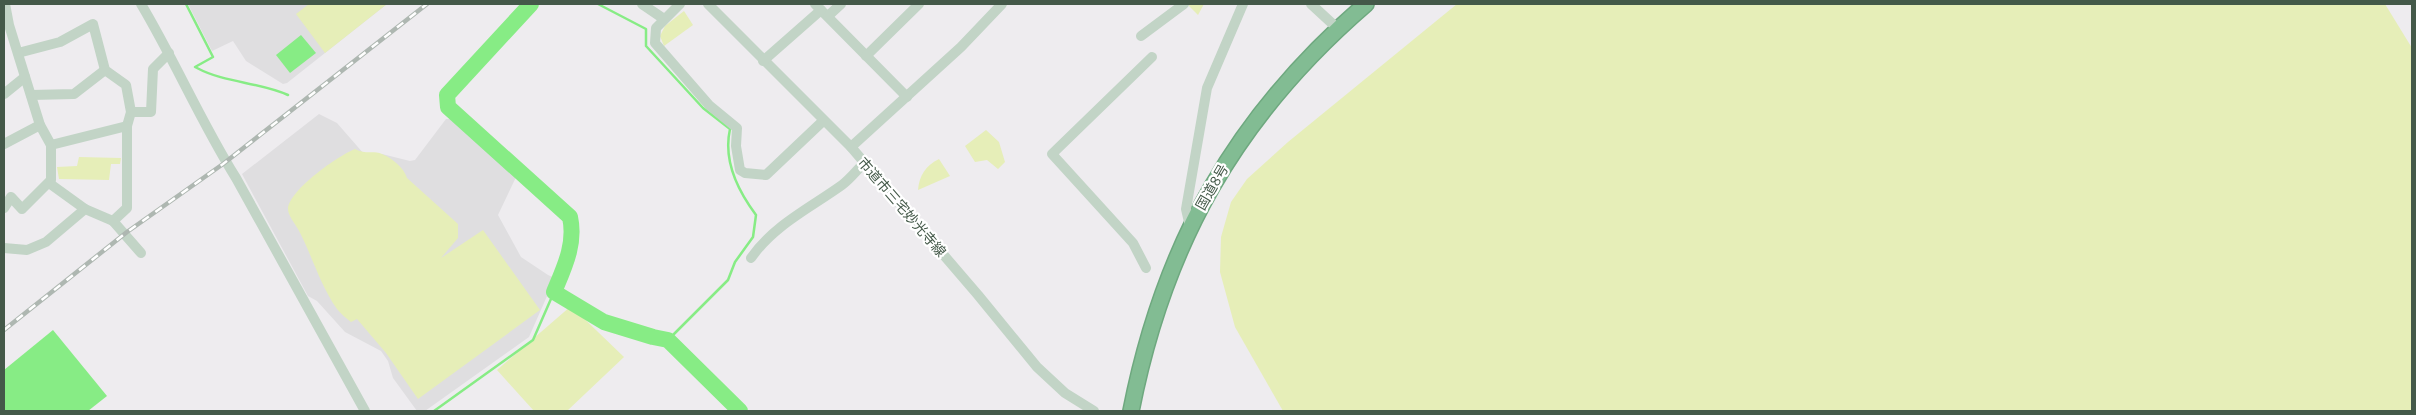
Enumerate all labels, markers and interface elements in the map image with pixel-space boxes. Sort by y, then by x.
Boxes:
street label: 市道市三宅妙光寺線 [854,153,951,260]
street label: 国道8号 [1191,160,1232,213]

